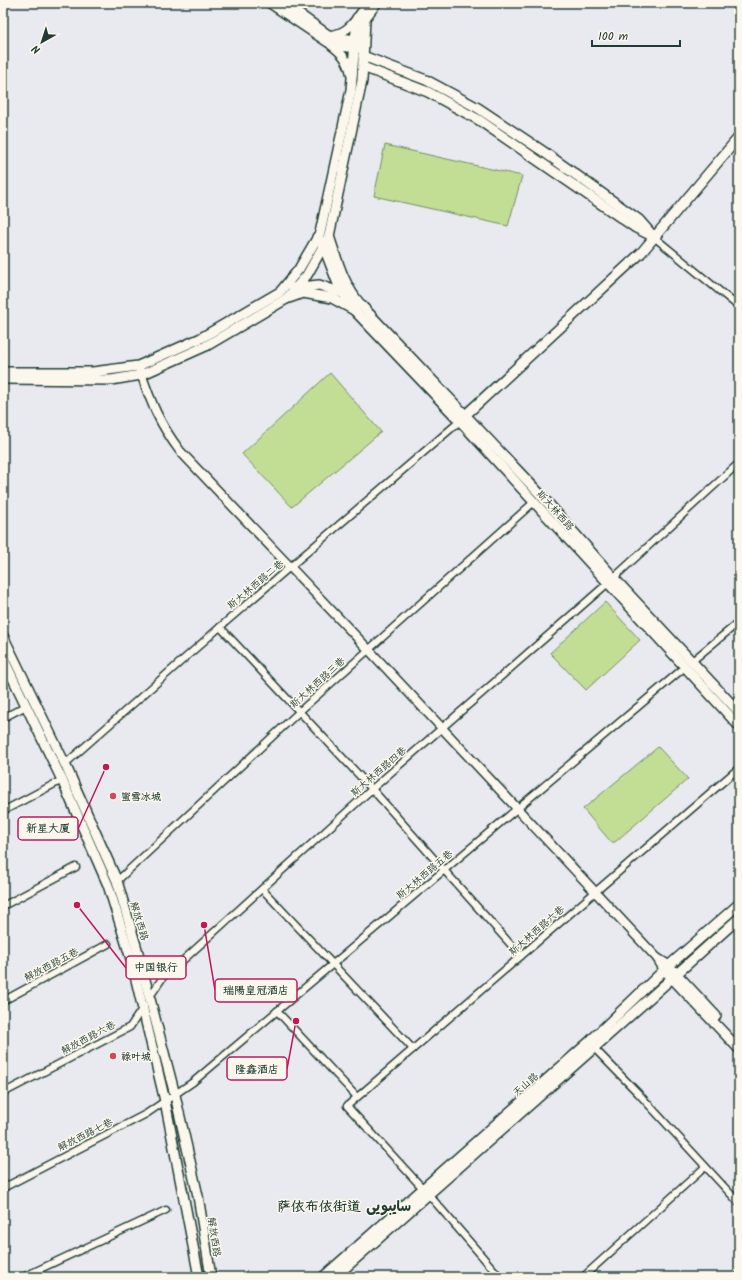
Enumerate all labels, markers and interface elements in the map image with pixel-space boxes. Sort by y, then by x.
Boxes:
north arrow [22,22,62,62]
scale bar [592,22,680,48]
text: 100 m [598,27,629,46]
text: N [28,40,45,58]
street label: 斯大林西路 [533,487,578,535]
street label: 斯大林西路二巷 [224,555,288,613]
street label: 斯大林西路三巷 [286,653,350,712]
street label: 斯大林西路四巷 [347,742,411,801]
place label: 蜜雪冰城 [121,789,161,805]
marker: 蜜雪冰城 [108,791,118,801]
callout: 新星大厦 [18,817,78,840]
text: 新星大厦 [26,820,70,838]
street label: 斯大林西路五巷 [393,845,457,903]
street label: 解放西路 [126,900,153,943]
street label: 斯大林西路六巷 [505,901,569,960]
street label: 解放西路五巷 [21,943,83,986]
callout: 中国银行 [126,956,186,979]
text: 中国银行 [134,959,178,977]
callout: 瑞陽皇冠酒店 [215,979,297,1002]
text: 瑞陽皇冠酒店 [223,982,289,1000]
street label: 解放西路六巷 [58,1016,120,1059]
place label: 禄叶城 [121,1049,151,1065]
marker: 禄叶城 [108,1051,118,1061]
callout: 隆鑫酒店 [227,1057,287,1080]
text: 隆鑫酒店 [235,1061,279,1079]
street label: 天山路 [509,1069,542,1101]
street label: 解放西路七巷 [55,1114,117,1156]
district label: 萨依布依街道 سايبويى [277,1196,411,1218]
street label: 解放西路 [203,1216,225,1258]

